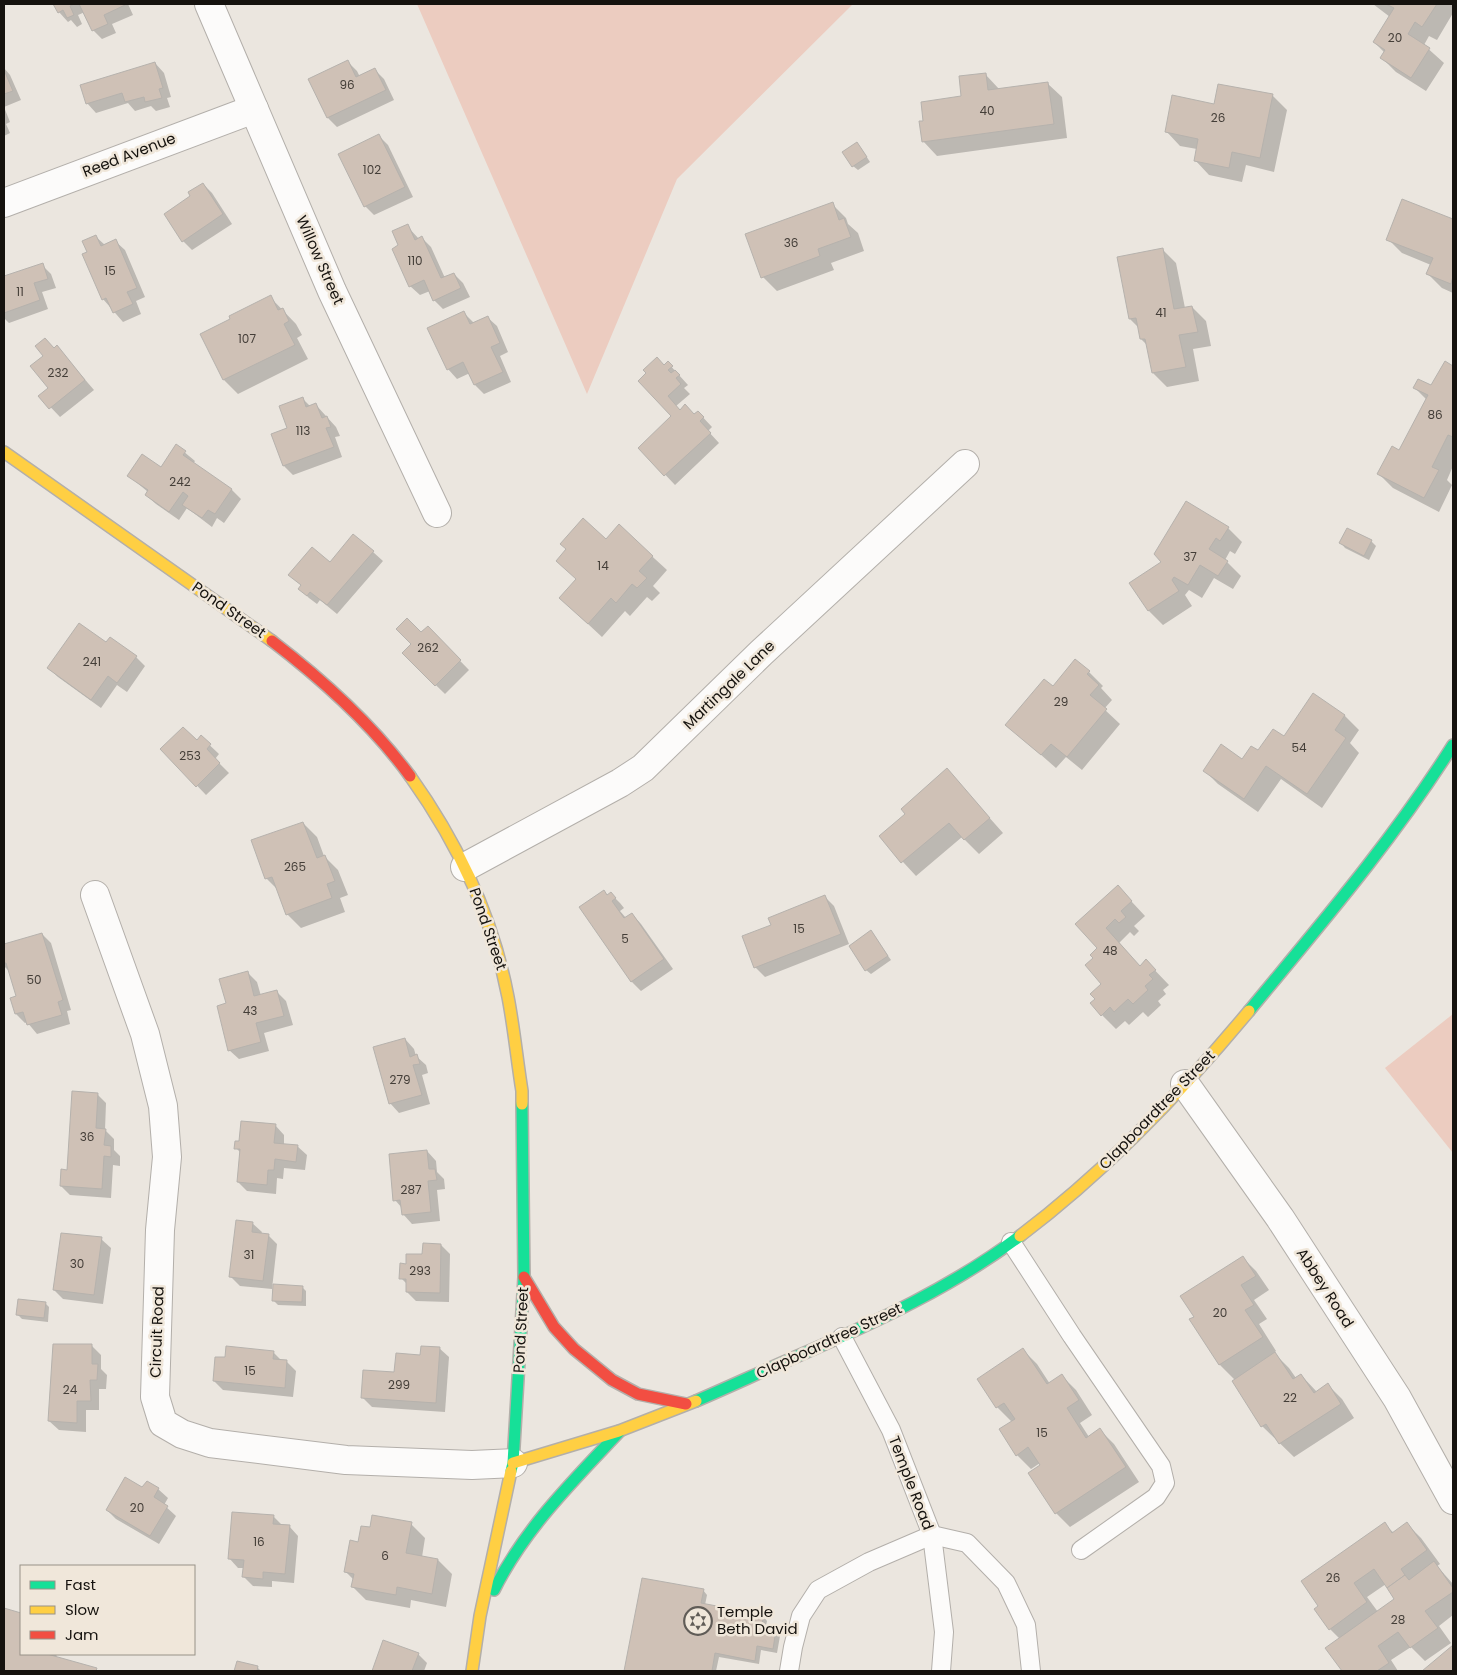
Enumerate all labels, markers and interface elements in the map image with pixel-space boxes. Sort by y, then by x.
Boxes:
house number: 20 [1388,29,1402,46]
house number: 96 [339,76,355,93]
house number: 40 [979,102,995,119]
house number: 26 [1211,109,1225,126]
street label: Reed Avenue [79,127,178,182]
house number: 102 [363,161,381,178]
street label: Willow Street [291,212,349,308]
house number: 36 [784,234,798,251]
house number: 110 [407,252,423,269]
house number: 15 [104,262,116,279]
house number: 11 [16,283,24,300]
house number: 41 [1155,304,1167,321]
house number: 107 [238,330,256,347]
house number: 232 [48,364,69,381]
house number: 86 [1427,406,1443,423]
house number: 113 [296,422,310,439]
house number: 242 [169,473,191,490]
house number: 37 [1183,548,1197,565]
house number: 14 [597,557,609,574]
street label: Pond Street [188,576,271,643]
street label: Martingale Lane [678,635,779,734]
house number: 262 [417,639,439,656]
house number: 241 [83,653,101,670]
house number: 29 [1054,693,1068,710]
house number: 54 [1291,739,1307,756]
house number: 253 [179,747,201,764]
house number: 265 [284,858,306,875]
street label: Pond Street [465,885,512,973]
house number: 15 [793,920,805,937]
house number: 5 [621,930,629,947]
house number: 48 [1102,942,1118,959]
house number: 50 [26,971,42,988]
house number: 43 [243,1002,257,1019]
street label: Clapboardtree Street [1094,1045,1219,1174]
house number: 279 [389,1071,411,1088]
house number: 36 [80,1128,94,1145]
house number: 287 [400,1181,422,1198]
street label: Abbey Road [1292,1244,1359,1332]
house number: 31 [244,1246,254,1263]
house number: 30 [70,1255,84,1272]
house number: 293 [409,1262,431,1279]
street label: Circuit Road [144,1286,169,1378]
street label: Pond Street [508,1287,533,1373]
street label: Clapboardtree Street [752,1297,905,1384]
house number: 20 [1213,1304,1227,1321]
house number: 15 [244,1362,256,1379]
house number: 299 [388,1376,410,1393]
house number: 24 [63,1381,78,1398]
house number: 22 [1283,1389,1297,1406]
house number: 15 [1036,1424,1048,1441]
street label: Temple Road [884,1433,939,1533]
house number: 20 [130,1499,144,1516]
house number: 16 [253,1533,265,1550]
house number: 6 [381,1547,389,1564]
legend [20,1565,195,1655]
house number: 26 [1326,1569,1340,1586]
text: Fast [65,1574,96,1595]
text: Slow [65,1599,100,1620]
place label: Temple Beth David [717,1601,798,1639]
synagogue icon: Temple Beth David [683,1606,713,1636]
house number: 28 [1391,1611,1405,1628]
text: Jam [65,1624,99,1645]

